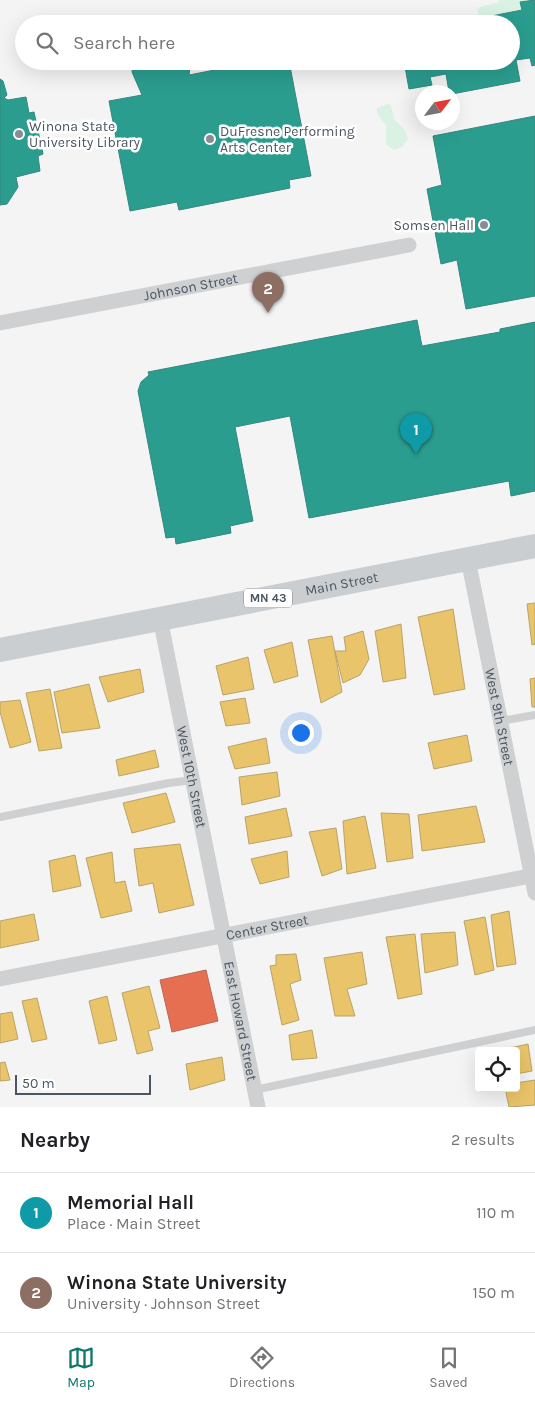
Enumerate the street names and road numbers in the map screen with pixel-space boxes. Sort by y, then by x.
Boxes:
street label: Johnson Street [142,270,239,304]
street label: Main Street [304,569,380,599]
road number: MN 43 [244,588,292,608]
street label: West 9th Street [481,667,517,767]
street label: West 10th Street [173,724,210,829]
street label: Center Street [224,911,310,944]
street label: East Howard Street [220,960,261,1082]

